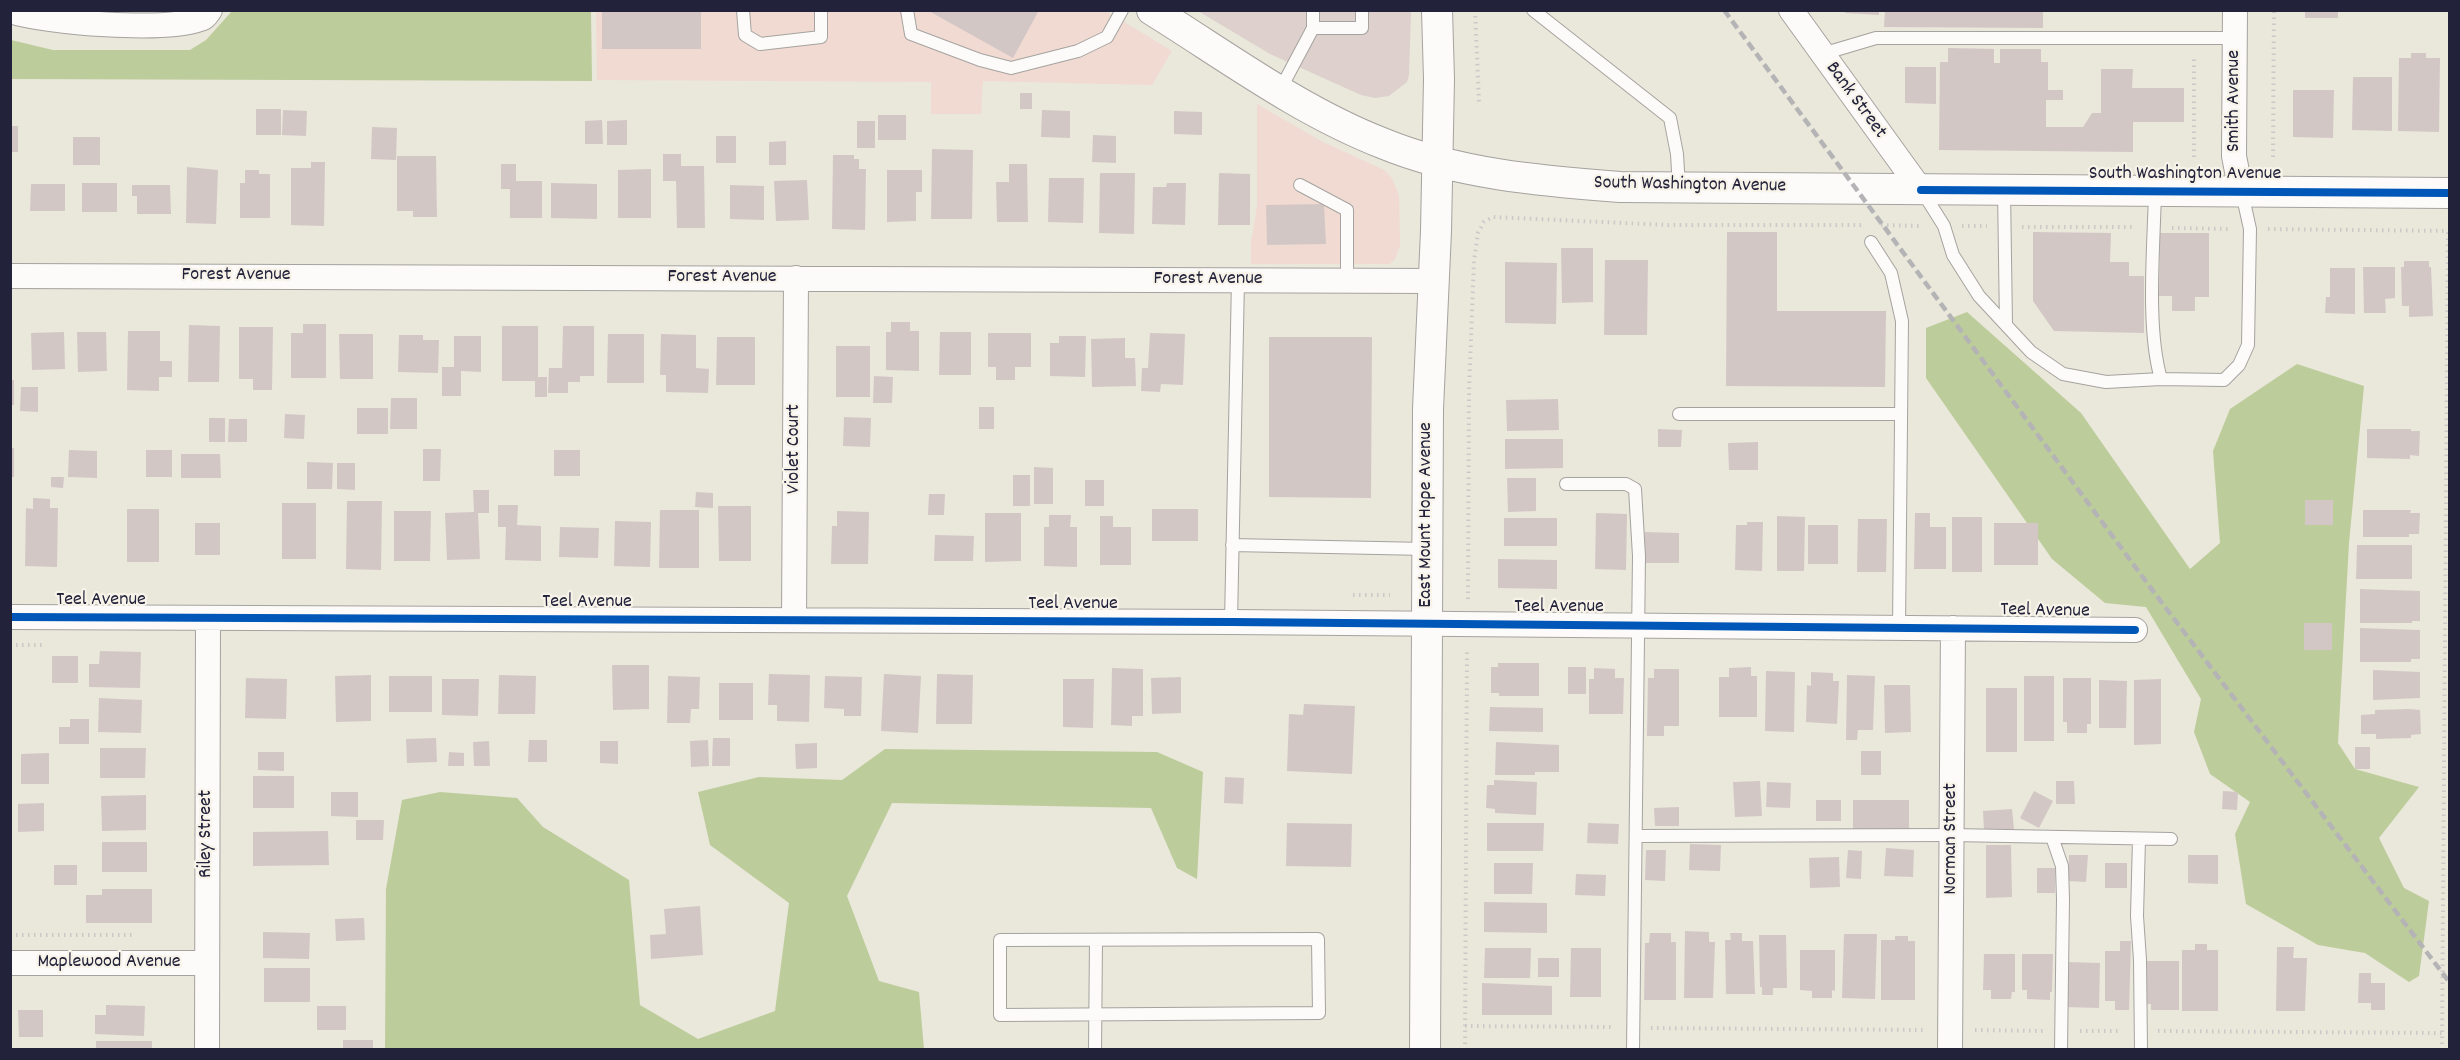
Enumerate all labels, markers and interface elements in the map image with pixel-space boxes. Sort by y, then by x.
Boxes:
street label: Smith Avenue [2223,50,2247,152]
street label: Bank Street [1819,58,1891,144]
street label: South Washington Avenue [2089,163,2281,187]
street label: South Washington Avenue [1594,172,1786,200]
street label: Forest Avenue [181,264,291,288]
street label: Forest Avenue [667,266,777,290]
street label: Forest Avenue [1153,268,1263,292]
street label: Violet Court [783,404,807,494]
street label: East Mount Hope Avenue [1415,422,1439,608]
street label: Teel Avenue [56,589,146,613]
street label: Teel Avenue [542,591,632,615]
street label: Teel Avenue [1028,593,1118,617]
street label: Teel Avenue [1514,596,1604,620]
street label: Teel Avenue [2000,599,2090,625]
street label: Norman Street [1940,783,1964,895]
street label: Riley Street [195,790,219,878]
street label: Maplewood Avenue [37,951,181,975]

